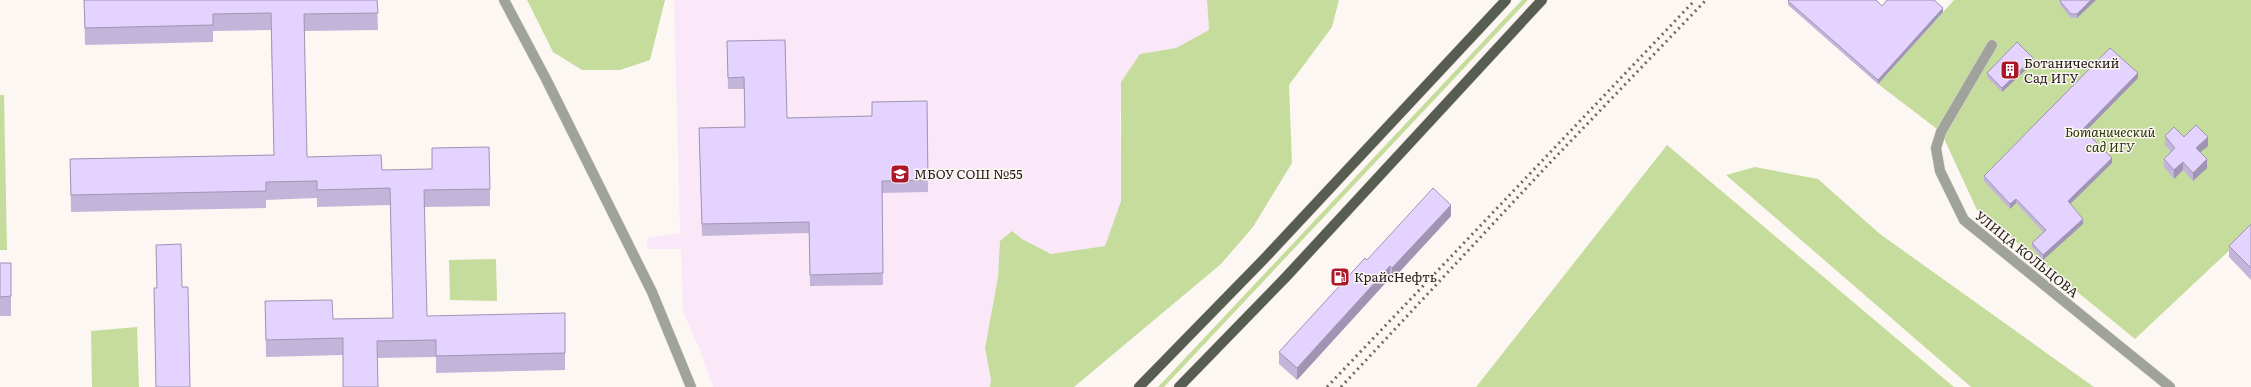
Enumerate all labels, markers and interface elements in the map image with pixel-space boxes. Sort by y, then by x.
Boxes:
place label: Ботанический Сад ИГУ [2024,53,2120,87]
building icon: Ботанический Сад ИГУ [1999,59,2021,81]
park label: Ботанический сад ИГУ [2065,122,2155,156]
school or university icon: МБОУ СОШ №55 [889,163,911,185]
place label: МБОУ СОШ №55 [914,164,1023,183]
street label: УЛИЦА КОЛЬЦОВА [1971,206,2084,302]
fuel station icon: КрайсНефть [1329,266,1351,288]
place label: КрайсНефть [1354,267,1437,286]

